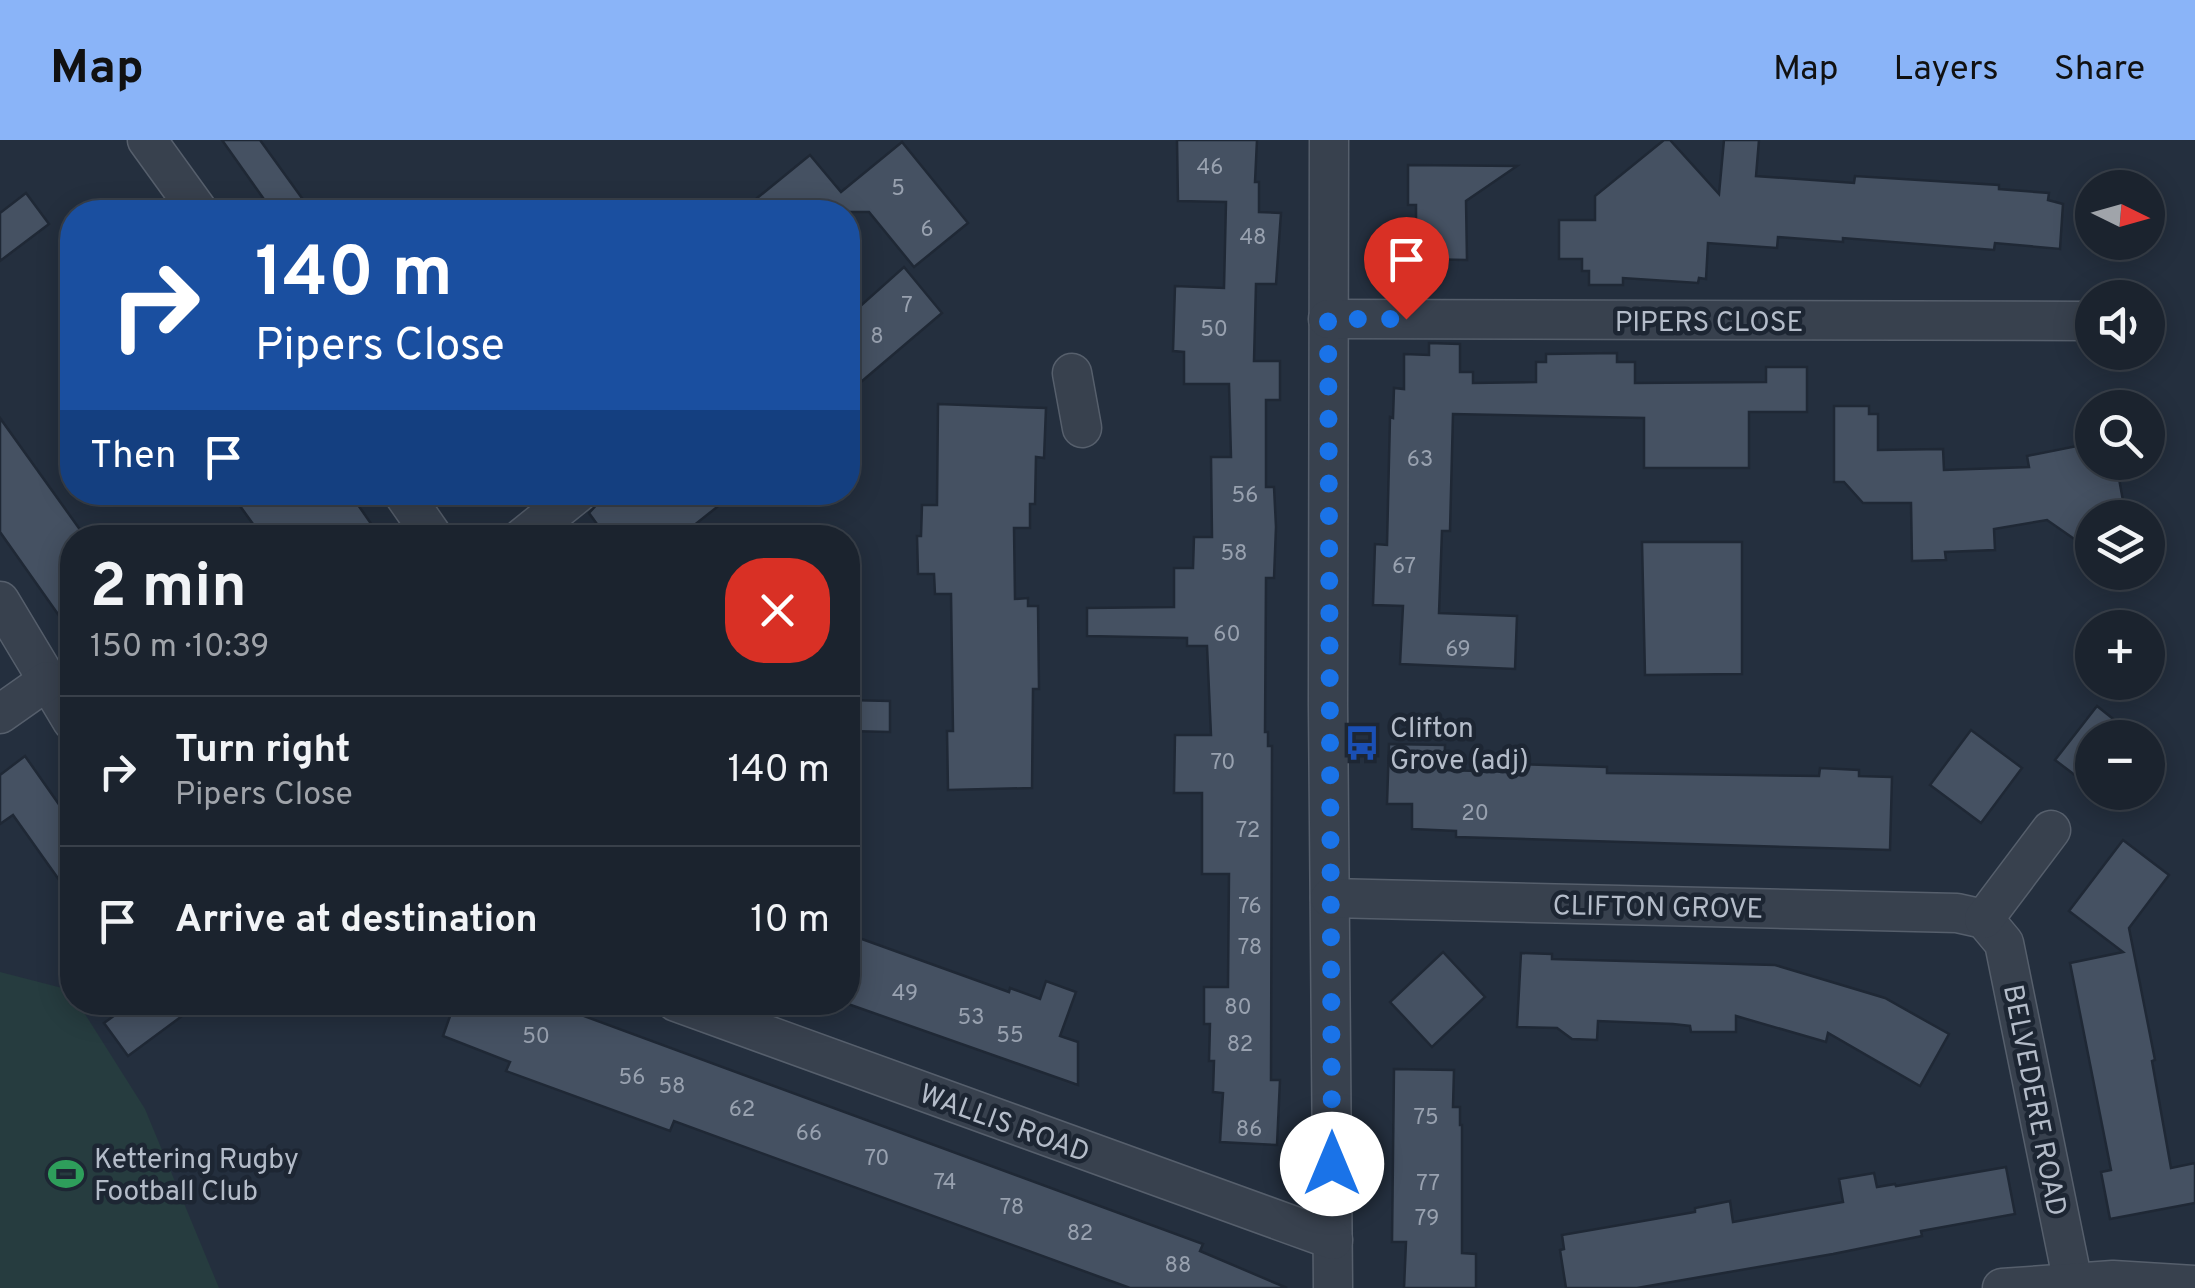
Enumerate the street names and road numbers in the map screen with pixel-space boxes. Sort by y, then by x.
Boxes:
street label: PIPERS CLOSE [1615,306,1803,342]
street label: CLIFTON GROVE [1552,889,1764,929]
street label: BELVEDERE ROAD [1993,982,2073,1219]
street label: WALLIS ROAD [914,1077,1094,1172]

